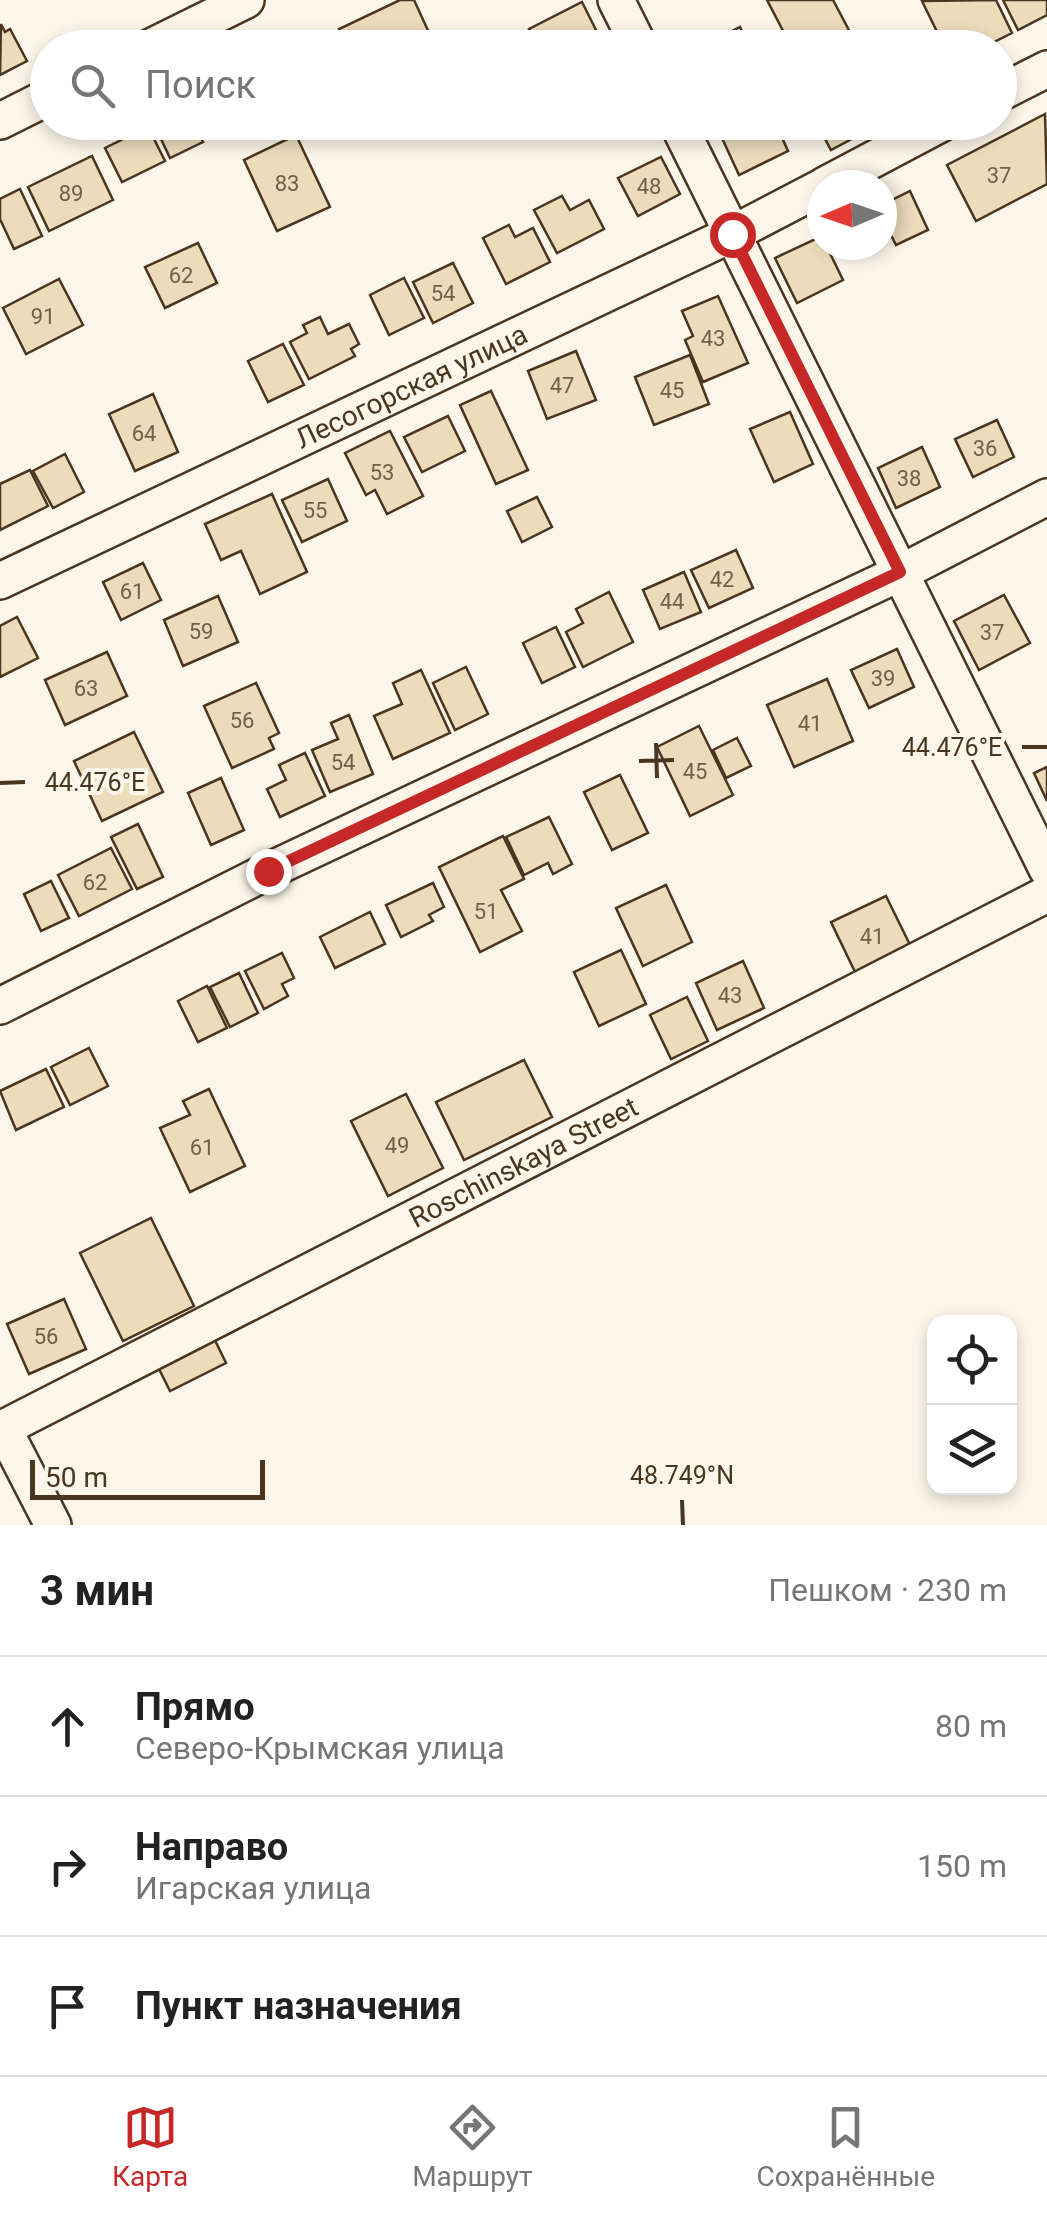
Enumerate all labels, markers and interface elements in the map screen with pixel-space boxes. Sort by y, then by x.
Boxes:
search box [30,30,1017,140]
icon: search [65,58,120,113]
text: Поиск [145,63,256,107]
house number: 37 [987,163,1011,188]
north arrow [807,170,897,260]
house number: 83 [275,171,299,196]
house number: 48 [637,174,661,199]
house number: 89 [59,181,83,206]
route start [710,212,756,258]
house number: 62 [169,263,193,288]
house number: 54 [431,281,455,306]
house number: 91 [31,304,55,329]
street label: Лесогорская улица [290,317,532,455]
house number: 43 [701,326,725,351]
house number: 47 [550,373,574,398]
house number: 45 [660,378,684,403]
house number: 64 [132,421,156,446]
house number: 36 [973,436,997,461]
house number: 53 [370,460,394,485]
house number: 38 [897,466,921,491]
house number: 55 [303,498,327,523]
house number: 42 [710,567,734,592]
house number: 61 [120,579,144,604]
house number: 44 [660,589,684,614]
house number: 59 [189,619,213,644]
house number: 37 [980,620,1004,645]
house number: 39 [871,666,895,691]
house number: 63 [74,676,98,701]
house number: 56 [230,708,254,733]
house number: 41 [798,711,822,736]
text: 44.476°E [902,733,1002,762]
house number: 54 [331,750,355,775]
house number: 45 [683,759,707,784]
text: 44.476°E [45,768,145,797]
route end [246,849,292,895]
house number: 62 [83,870,107,895]
house number: 51 [474,899,498,924]
house number: 41 [860,924,884,949]
house number: 43 [718,983,742,1008]
street label: Roschinskaya Street [403,1090,643,1234]
house number: 49 [385,1133,409,1158]
house number: 61 [190,1135,214,1160]
map controls [927,1315,1017,1495]
button: locate [927,1315,1017,1405]
house number: 56 [34,1324,58,1349]
button: layers [927,1405,1017,1495]
scale bar [30,1455,265,1500]
text: 50 m [45,1461,108,1494]
text: 48.749°N [630,1461,734,1490]
text: 3 мин [40,1566,154,1615]
text: Пешком · 230 m [768,1571,1007,1609]
text: Прямо [135,1685,255,1729]
icon: ahead [40,1699,95,1754]
text: 80 m [935,1707,1007,1745]
text: Северо-Крымская улица [135,1729,505,1767]
text: Направо [135,1825,288,1869]
icon: right [40,1839,95,1894]
text: 150 m [917,1847,1007,1885]
text: Игарская улица [135,1869,371,1907]
icon: arrive [40,1979,95,2034]
text: Пункт назначения [135,1984,462,2028]
tab: Карта [112,2100,188,2193]
tab: Маршрут [412,2100,533,2193]
tab: Сохранённые [756,2100,935,2193]

